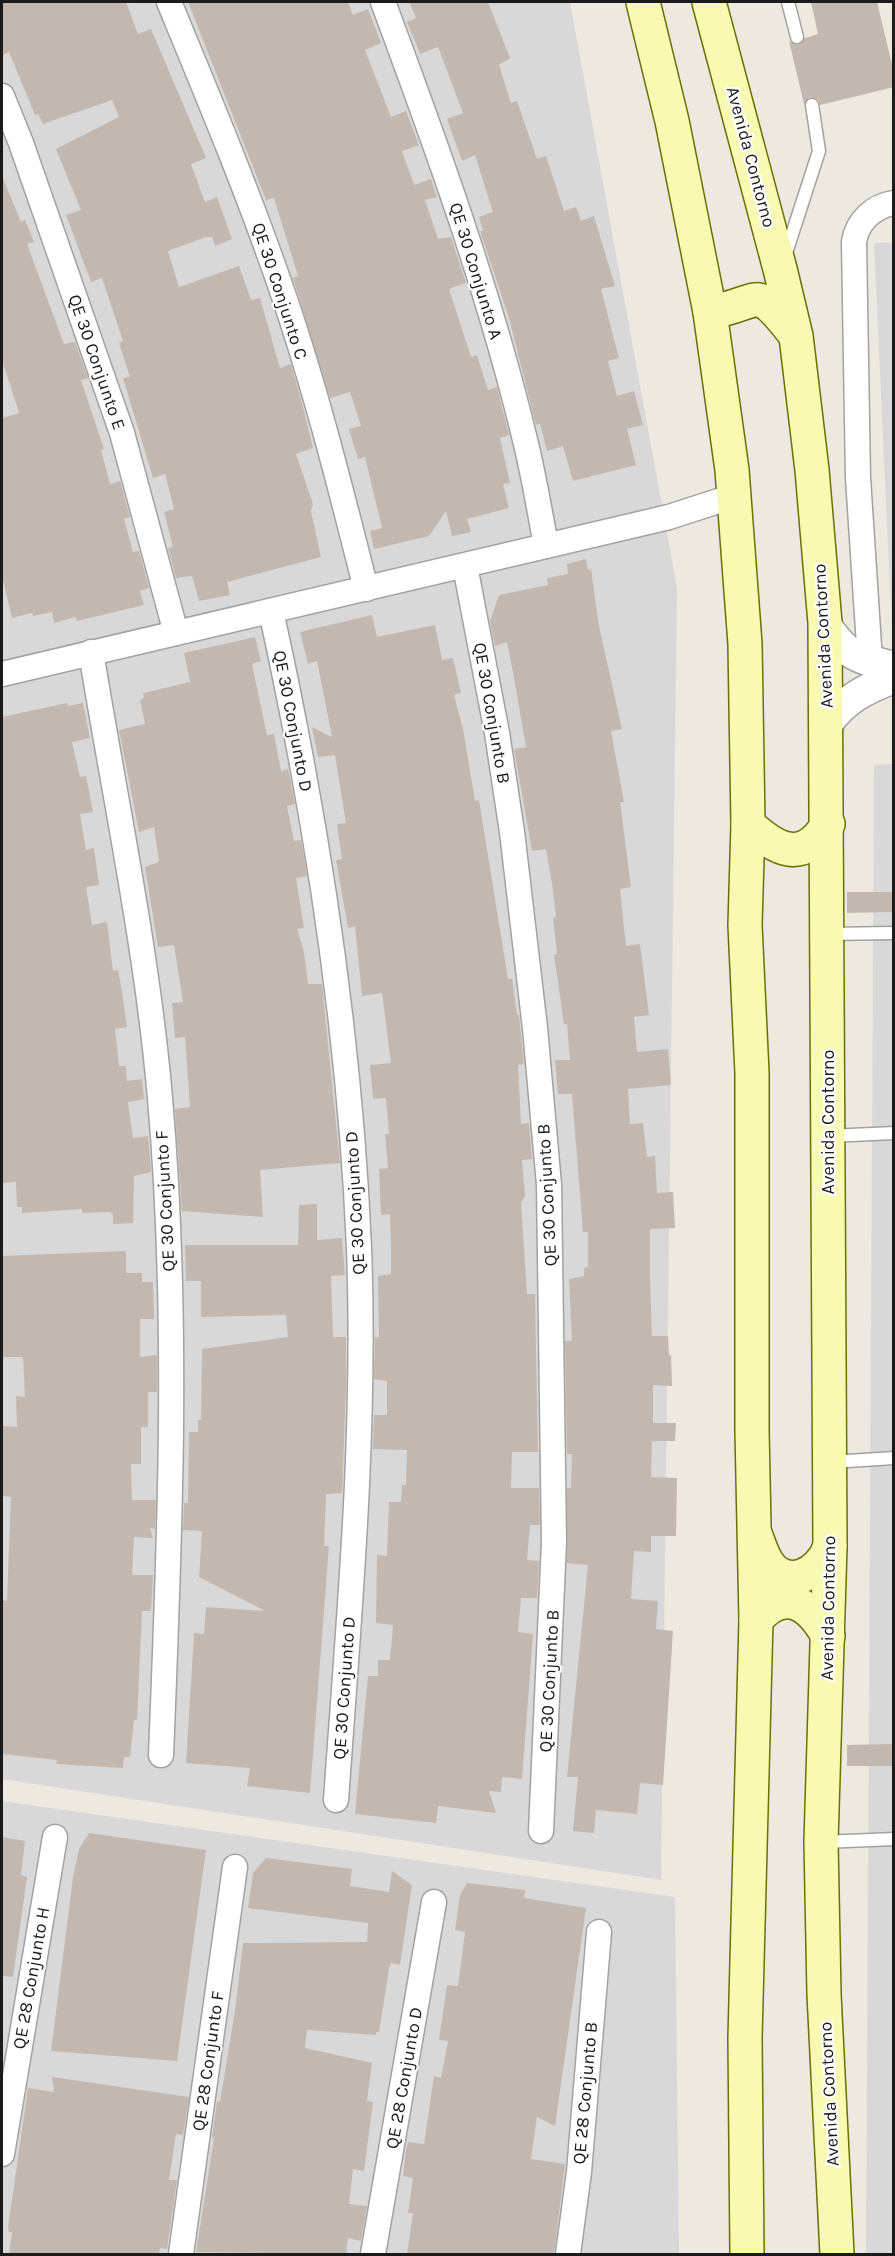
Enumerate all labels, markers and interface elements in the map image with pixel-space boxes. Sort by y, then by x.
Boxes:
street label: Avenida Contorno [722,84,780,230]
street label: QE 30 Conjunto A [445,200,507,342]
street label: QE 30 Conjunto C [247,220,313,362]
street label: QE 30 Conjunto E [64,291,130,433]
street label: Avenida Contorno [808,563,838,709]
street label: QE 30 Conjunto B [469,641,515,785]
street label: QE 30 Conjunto D [269,648,317,794]
street label: Avenida Contorno [817,1050,839,1194]
street label: QE 30 Conjunto B [532,1123,562,1267]
street label: QE 30 Conjunto F [150,1130,180,1272]
street label: QE 30 Conjunto D [340,1131,370,1275]
street label: Avenida Contorno [816,1535,840,1681]
street label: QE 30 Conjunto B [534,1609,564,1753]
street label: QE 30 Conjunto D [328,1616,360,1760]
street label: QE 28 Conjunto H [8,1905,54,2051]
street label: QE 28 Conjunto F [187,1989,229,2133]
street label: QE 28 Conjunto D [381,2005,427,2151]
street label: QE 28 Conjunto B [568,2021,602,2165]
street label: Avenida Contorno [814,2021,844,2167]

